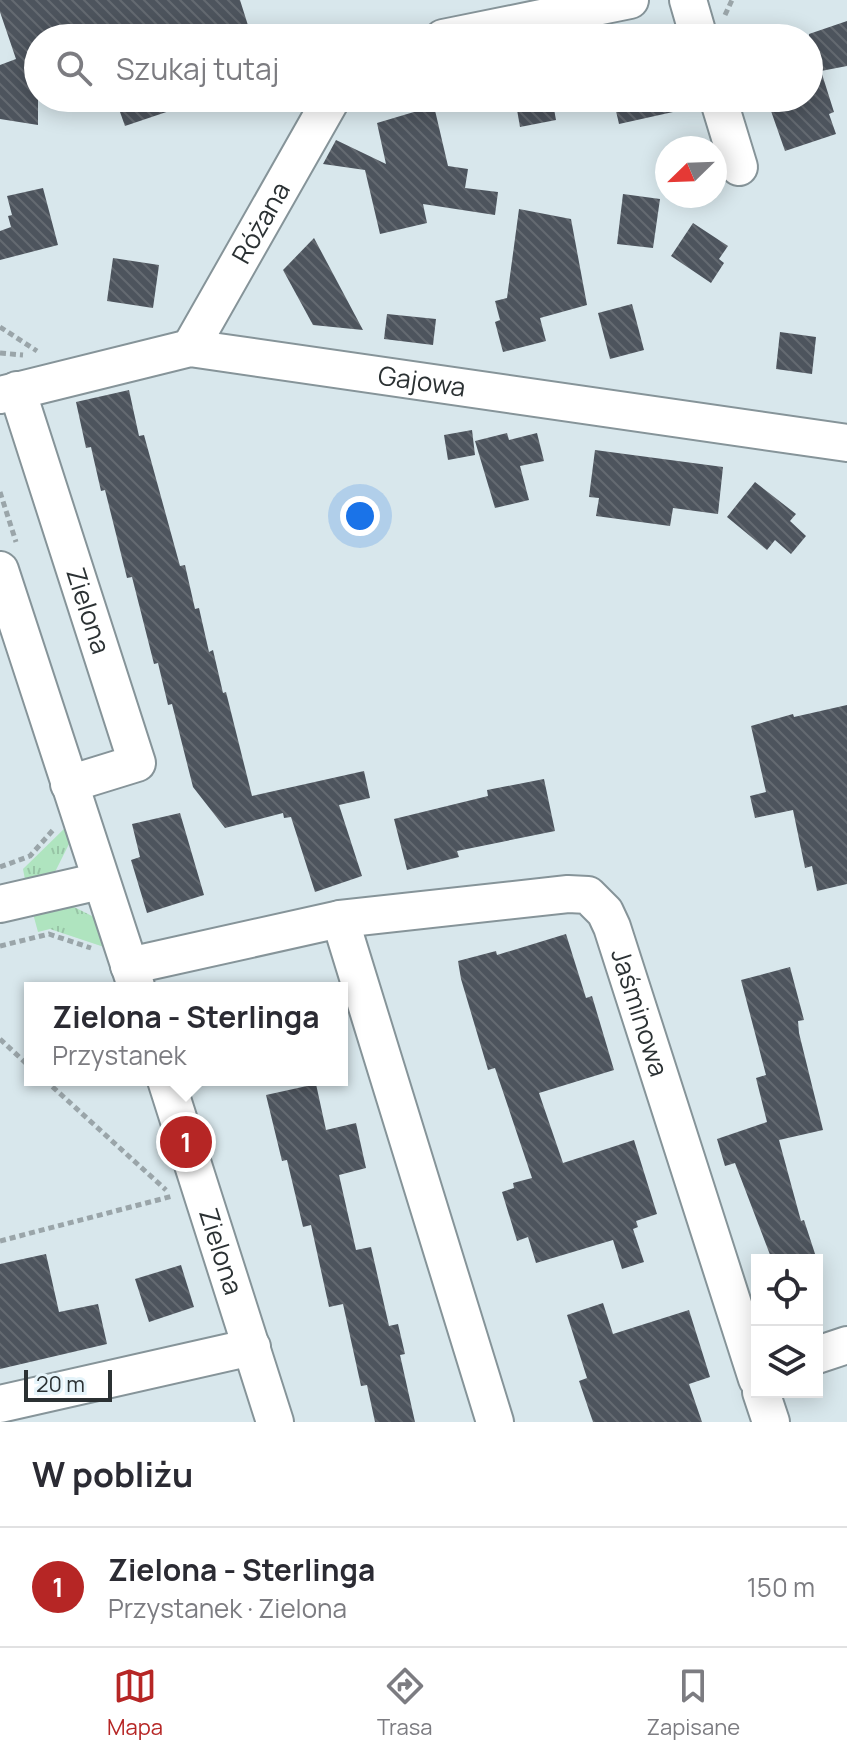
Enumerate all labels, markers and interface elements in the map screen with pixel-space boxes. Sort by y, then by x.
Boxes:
search box [24,24,823,112]
icon: search [52,46,96,90]
text: Szukaj tutaj [116,48,279,89]
north arrow [655,136,727,208]
street label: Różana [223,175,298,270]
street label: Gajowa [376,356,468,405]
your location [340,496,380,536]
street label: Zielona [58,563,120,658]
street label: Jaśminowa [603,944,678,1081]
popup [24,982,348,1086]
text: Zielona - Sterlinga [52,996,320,1037]
text: Przystanek [52,1037,186,1073]
pin: 1 [160,1112,212,1172]
street label: Zielona [191,1204,252,1299]
map controls [751,1254,823,1398]
button: locate [751,1254,823,1326]
button: layers [751,1326,823,1398]
scale bar [24,1366,112,1402]
text: 20 m [36,1369,85,1399]
text: W pobliżu [32,1451,193,1497]
text: Zielona - Sterlinga [108,1549,375,1590]
text: 1 [52,1569,64,1605]
text: 150 m [747,1569,815,1605]
text: Przystanek · Zielona [108,1590,347,1626]
tab: Mapa [107,1664,163,1742]
tab: Trasa [377,1664,432,1742]
tab: Zapisane [646,1664,740,1742]

